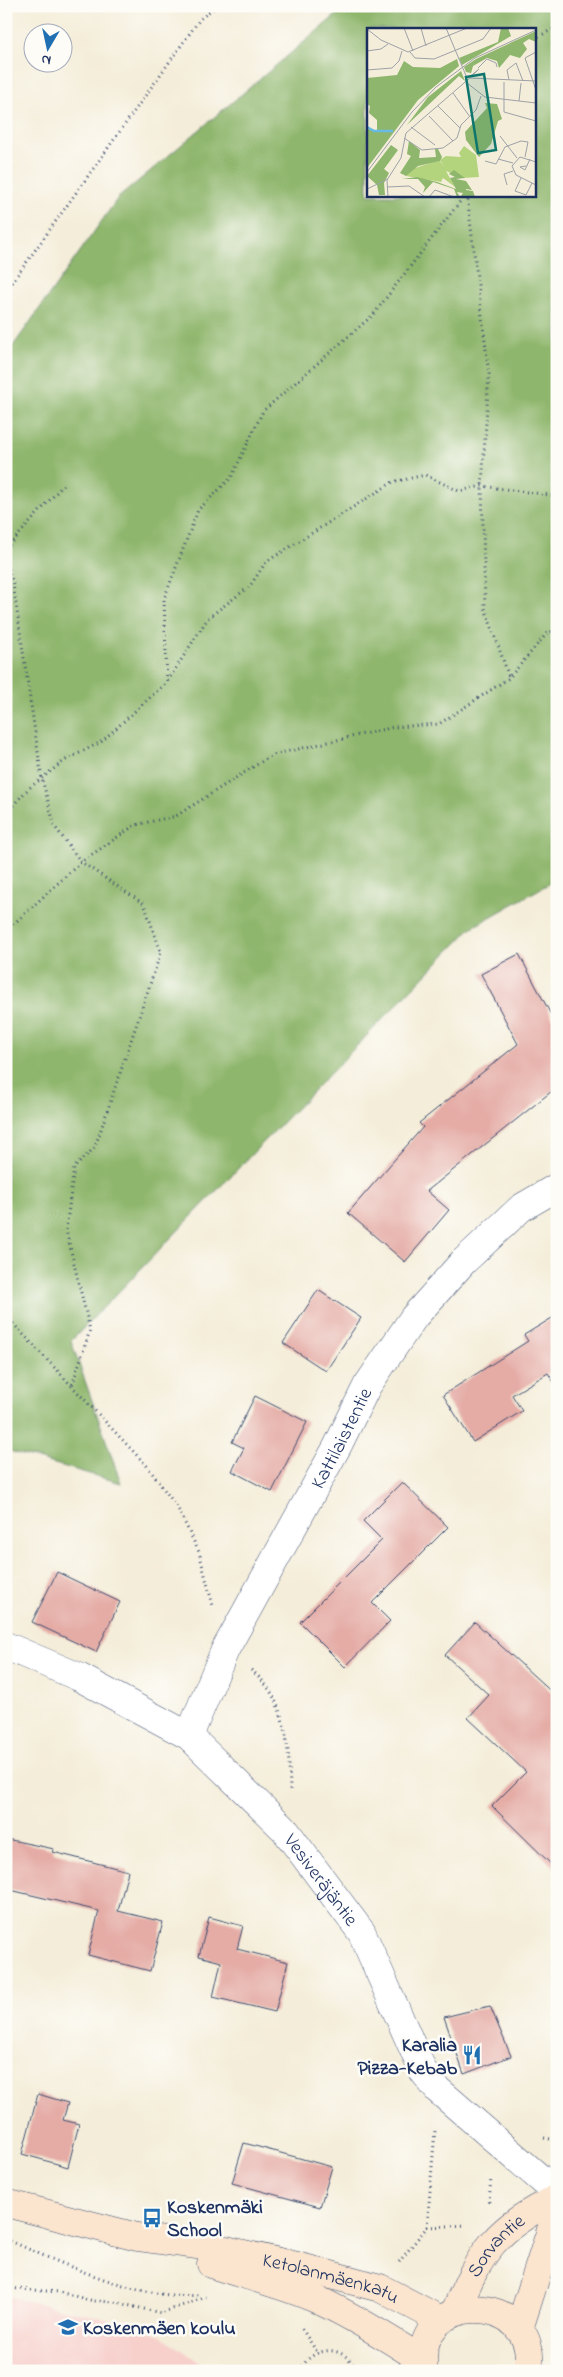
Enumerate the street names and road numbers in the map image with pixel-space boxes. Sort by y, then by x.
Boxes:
street label: Kattilaistentie [305,1383,381,1495]
street label: Vesiveräjäntie [275,1828,364,1933]
street label: Sorvantie [461,2208,532,2283]
street label: Ketolanmäenkatu [259,2247,404,2313]

